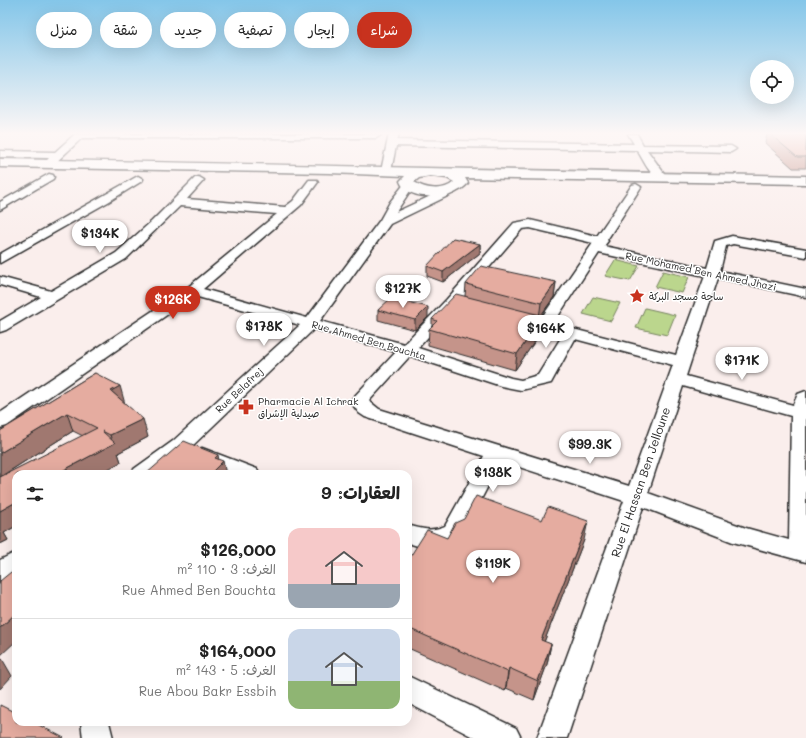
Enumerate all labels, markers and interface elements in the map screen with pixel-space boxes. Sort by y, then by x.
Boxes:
chip: منزل [36,12,92,48]
chip: شقة [100,12,152,48]
chip: جديد [160,12,216,48]
chip: تصفية [224,12,286,48]
chip: إيجار [294,12,349,48]
chip: شراء [357,12,412,48]
map controls [750,60,794,104]
button: locate [750,60,794,104]
pin: $134K [72,220,128,254]
text: $134K [81,224,119,241]
street label: Rue Mohamed Ben Ahmed Jhazi [624,248,778,294]
pin: $127K [375,275,431,309]
text: $127K [385,279,421,296]
pin: $126K [145,286,201,320]
place icon: ساحة مسجد البركة [628,287,646,305]
place label: ساحة مسجد البركة [649,289,724,303]
text: $126K [154,290,192,307]
pin: $178K [236,313,292,347]
pin: $164K [518,315,574,349]
text: $178K [245,317,283,334]
street label: Rue Ahmed Ben Bouchta [310,317,428,363]
text: $164K [527,319,565,336]
pin: $171K [714,347,770,381]
text: $171K [724,351,760,368]
street label: Rue Belafrej [212,364,266,416]
place label: Pharmacie Al Ichrak صيدلية الإشراق [258,394,359,421]
pharmacy icon: Pharmacie Al Ichrak صيدلية الإشراق [237,398,255,416]
street label: Rue El Hassan Ben Jelloune [607,405,673,559]
pin: $99.3K [557,431,623,465]
text: $99.3K [568,435,612,452]
pin: $138K [465,459,521,493]
text: $138K [474,463,512,480]
text: العقارات: 9 [321,481,400,503]
icon: filters [24,483,46,505]
text: $126,000 [200,538,276,560]
icon: home [320,544,368,592]
pin: $119K [465,550,521,584]
text: $119K [475,554,511,571]
text: الغرف: 3 · 110 m² [177,560,276,577]
text: Rue Ahmed Ben Bouchta [122,581,276,598]
text: $164,000 [199,639,276,661]
icon: home [320,645,368,693]
text: الغرف: 5 · 143 m² [176,661,276,678]
text: Rue Abou Bakr Essbih [139,682,276,699]

